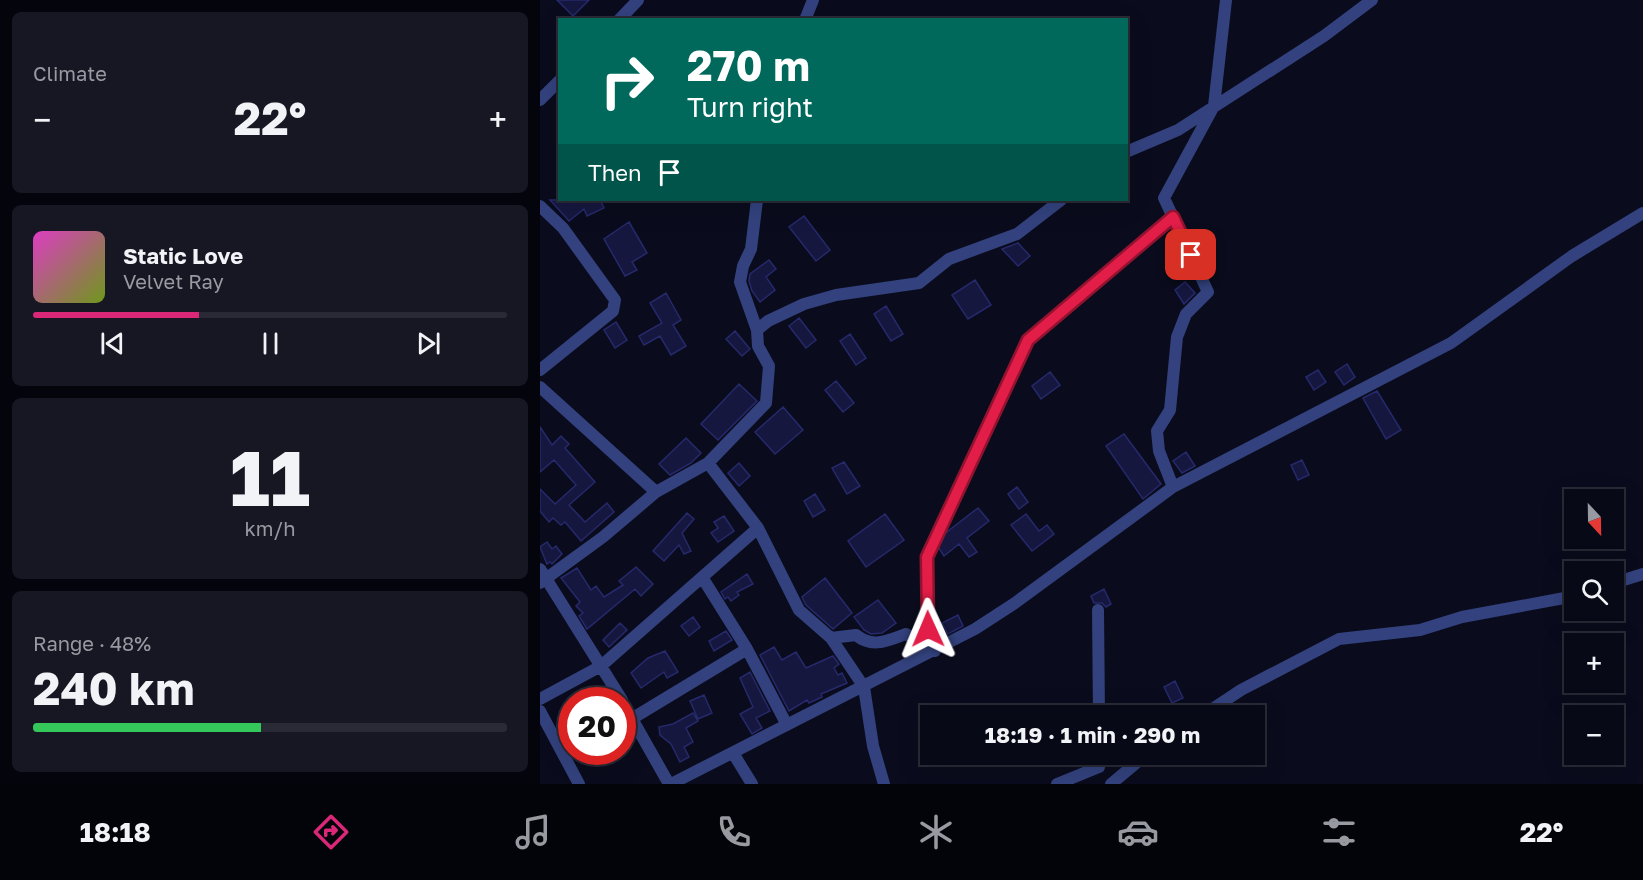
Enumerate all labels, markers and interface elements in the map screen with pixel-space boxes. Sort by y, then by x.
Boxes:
text: 270 m [687,40,810,90]
icon: right [588,42,666,120]
text: Climate [33,61,107,85]
text: 22° [234,91,306,145]
text: Turn right [687,91,813,123]
text: − [33,100,51,139]
text: + [489,100,507,139]
icon: arrive [653,156,686,189]
text: Then [588,159,641,186]
pin [1165,229,1216,280]
icon: arrive [1174,238,1207,271]
text: Static Love [123,242,243,269]
text: Velvet Ray [123,269,224,293]
icon: previous [96,327,129,360]
icon: pause [254,327,287,360]
icon: next [412,327,445,360]
text: 11 [230,430,310,523]
north arrow [1564,489,1624,549]
map controls [1564,489,1624,765]
text: km/h [245,516,295,540]
button: search [1564,561,1624,621]
position arrow [896,597,960,661]
text: Range · 48% [33,631,151,655]
button: + [1564,633,1624,693]
text: 240 km [33,661,195,715]
speed limit sign: 20 [558,687,636,765]
button: − [1564,705,1624,765]
text: 18:19 · 1 min · 290 m [985,721,1200,748]
icon: directions [310,811,352,853]
icon: music [512,811,554,853]
icon: phone [713,811,755,853]
icon: climate [915,811,957,853]
icon: car [1117,811,1159,853]
icon: filters [1318,811,1360,853]
text: 18:18 [80,816,151,848]
text: 22° [1520,816,1563,848]

